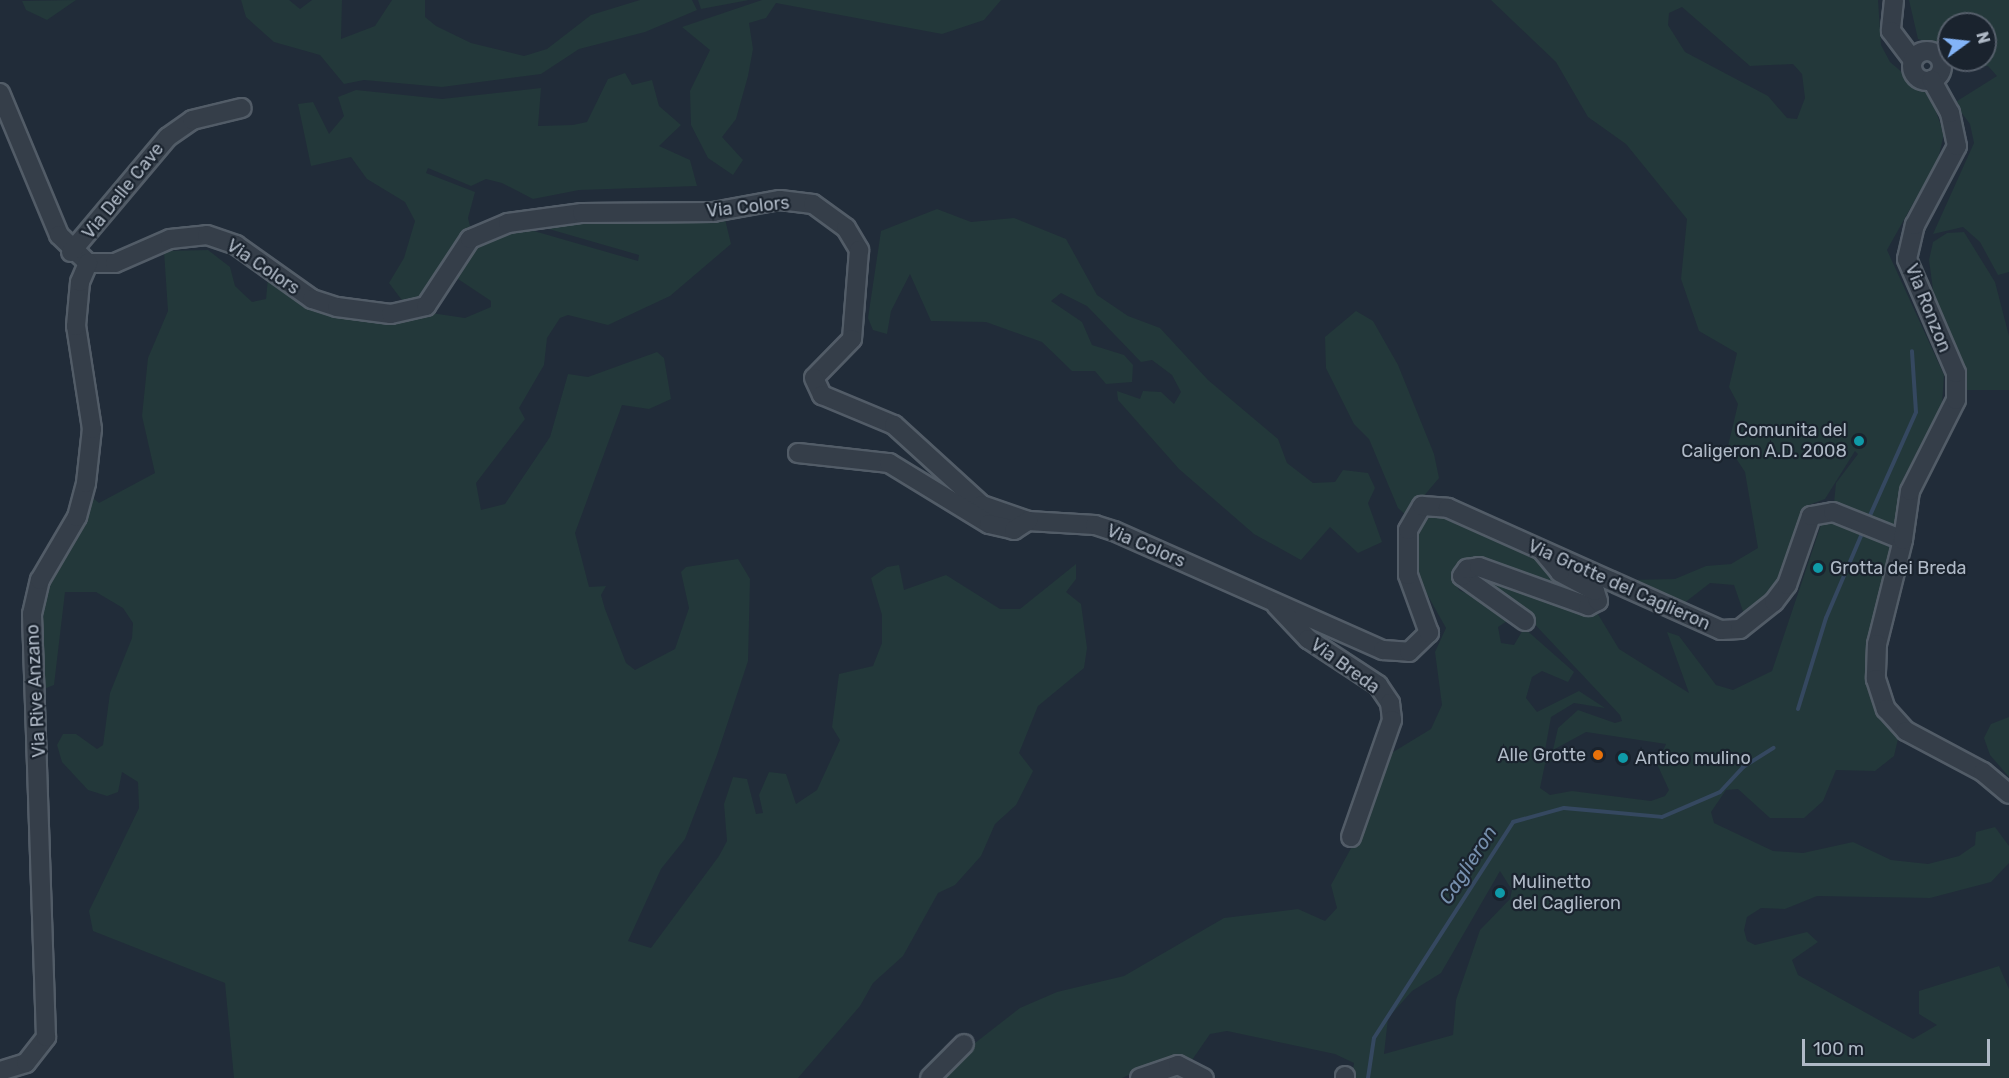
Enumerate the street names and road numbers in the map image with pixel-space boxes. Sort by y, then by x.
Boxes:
street label: Via Delle Cave [78,139,168,243]
street label: Via Colors [705,192,791,222]
street label: Via Colors [222,235,304,299]
street label: Via Ronzon [1900,261,1956,355]
street label: Via Colors [1103,520,1189,572]
street label: Via Grotte del Caglieron [1525,535,1713,635]
street label: Via Rive Anzano [22,624,50,758]
street label: Via Breda [1306,634,1384,698]

